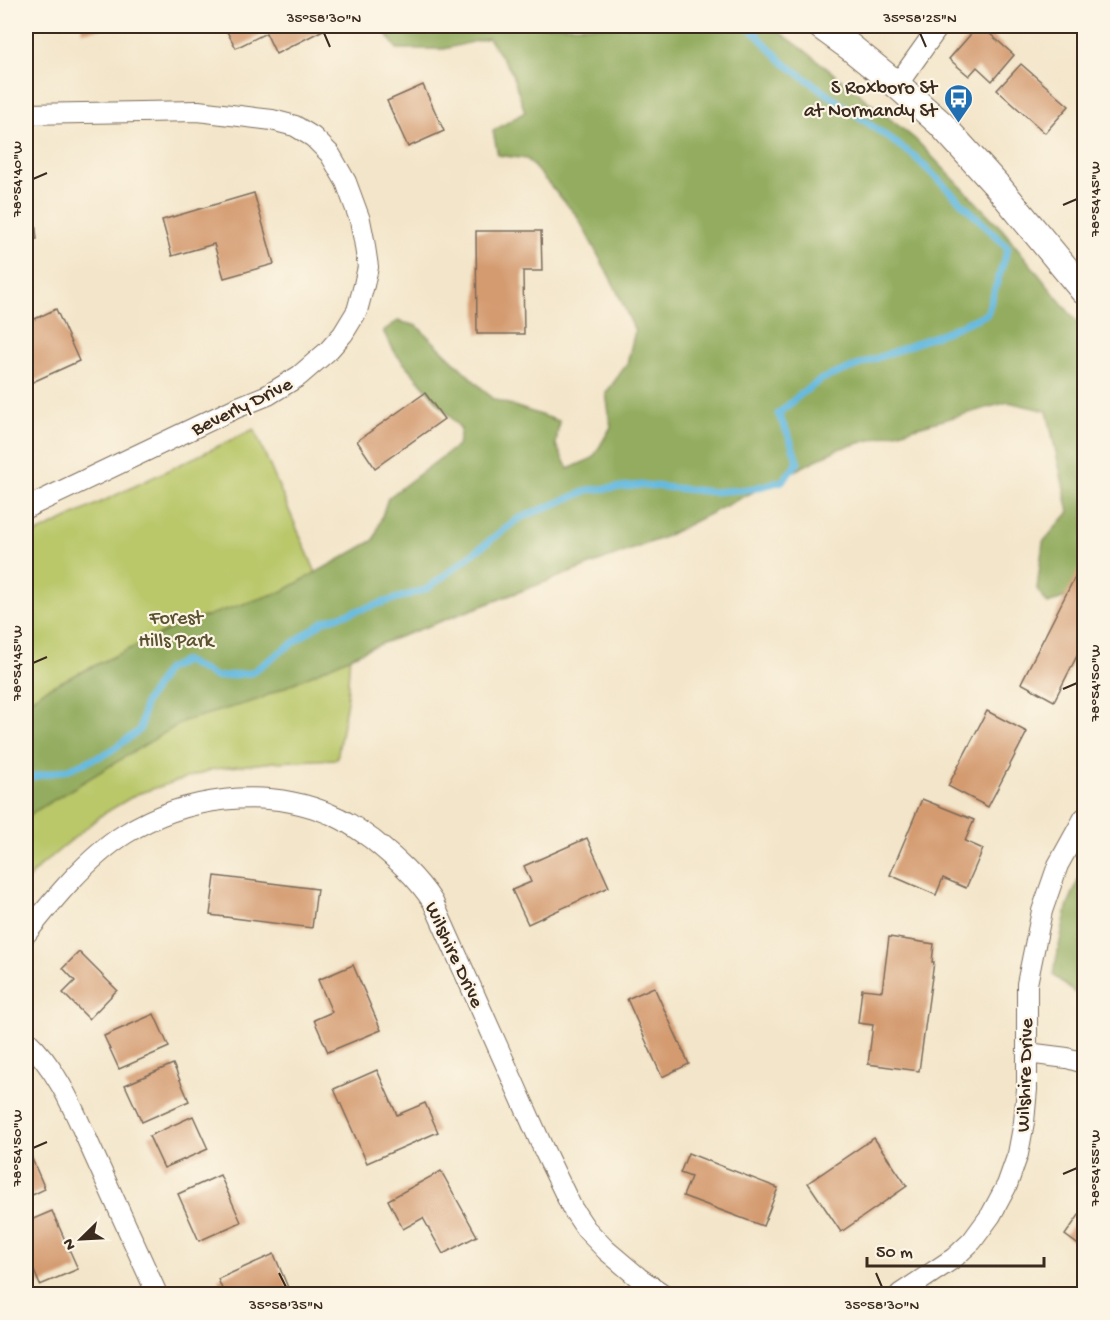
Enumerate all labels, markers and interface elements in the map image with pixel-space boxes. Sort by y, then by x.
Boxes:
text: 35°58'30"N [286,10,362,28]
text: 35°58'25"N [882,10,957,28]
place label: S Roxboro St at Normandy St [804,78,939,124]
bus stop icon: S Roxboro St at Normandy St [942,82,974,124]
text: 78°54'40"W [9,141,27,218]
text: 78°54'45"W [1087,161,1105,238]
street label: Beverly Drive [187,374,297,443]
park label: Forest Hills Park [139,608,215,654]
text: 78°54'45"W [9,625,27,702]
text: 78°54'50"W [1087,644,1105,722]
street label: Wilshire Drive [418,899,488,1013]
street label: Wilshire Drive [1013,1017,1040,1132]
text: 78°54'50"W [9,1109,27,1187]
text: 78°54'55"W [1087,1130,1105,1207]
north arrow [51,1209,111,1269]
scale bar [867,1230,1044,1268]
text: N [59,1235,81,1252]
text: 50 m [876,1243,913,1264]
text: 35°58'35"N [248,1297,323,1315]
text: 35°58'30"N [844,1297,920,1315]

